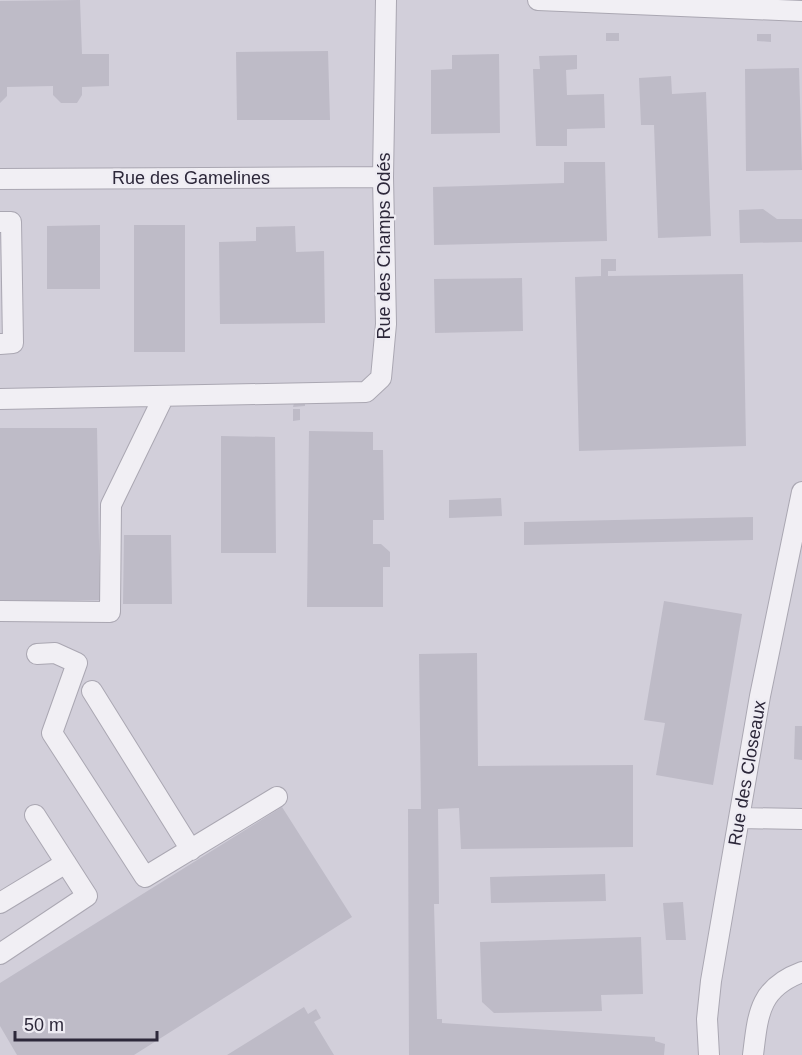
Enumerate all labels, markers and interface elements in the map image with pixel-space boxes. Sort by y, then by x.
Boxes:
street label: Rue des Champs Odés [374,152,394,340]
street label: Rue des Gamelines [112,168,270,188]
street label: Rue des Closeaux [724,699,770,847]
scale bar [15,1004,158,1042]
text: 50 m [24,1015,64,1035]

